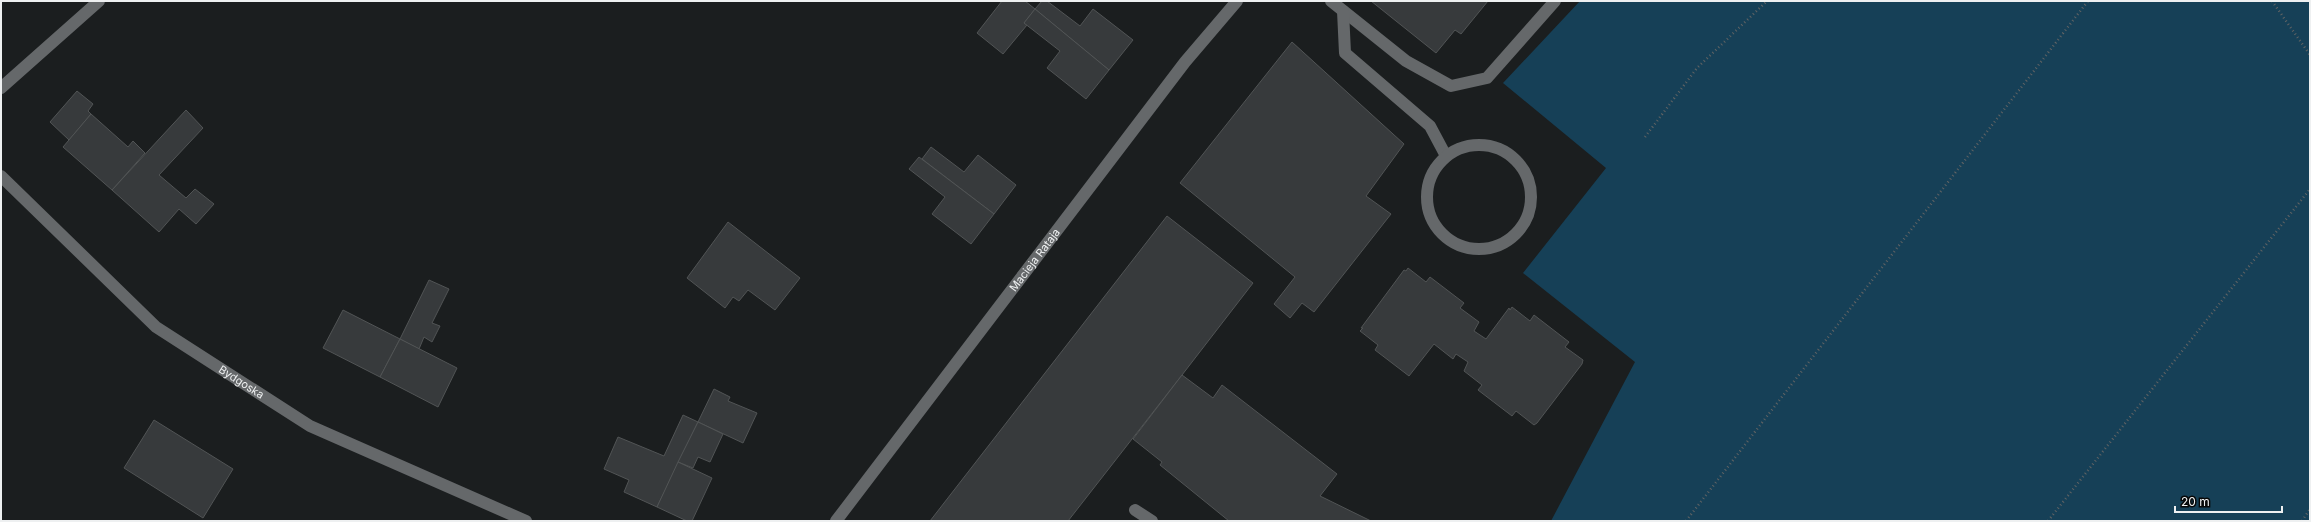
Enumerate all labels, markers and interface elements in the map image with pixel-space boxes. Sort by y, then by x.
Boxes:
street label: Macieja Rataja [1006,226,1063,294]
street label: Bydgoska [216,362,267,402]
scale bar [2175,488,2282,514]
text: 20 m [2181,494,2210,509]

